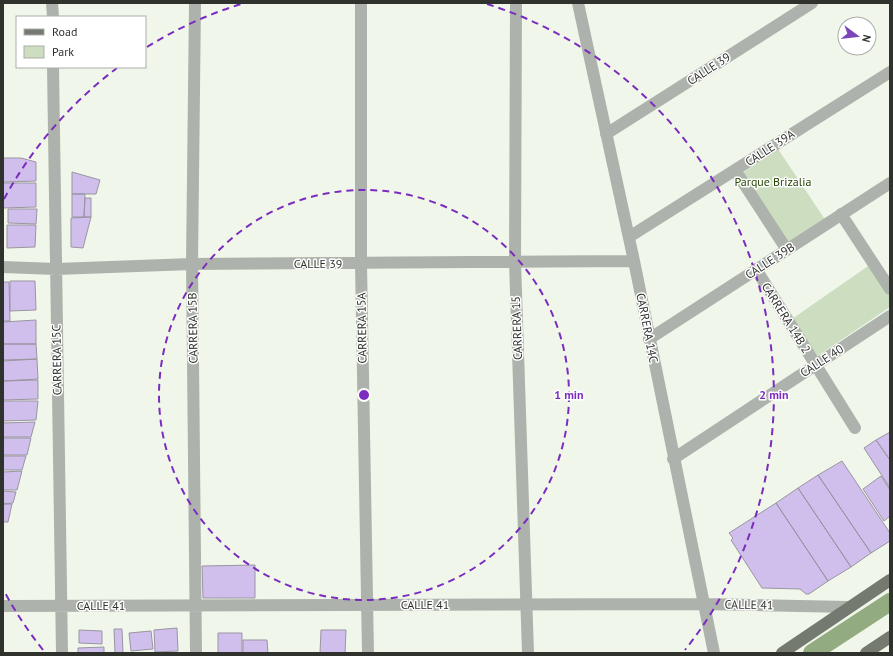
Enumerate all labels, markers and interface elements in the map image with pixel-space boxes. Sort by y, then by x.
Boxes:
legend [16,16,146,68]
north arrow [837,16,877,56]
text: Road [52,24,77,39]
text: N [859,33,874,44]
text: Park [52,44,74,59]
street label: CALLE 39 [684,49,733,88]
street label: CALLE 39A [742,126,797,169]
park label: Parque Brizalia [735,174,811,189]
street label: CALLE 39B [742,239,797,282]
street label: CALLE 39 [294,256,342,271]
street label: CARRERA 14B 2 [759,280,814,356]
street label: CARRERA 15B [184,292,201,364]
street label: CARRERA 15A [353,292,370,364]
street label: CARRERA 14C [633,292,662,364]
street label: CARRERA 15 [508,296,525,360]
street label: CARRERA 15C [48,324,65,396]
street label: CALLE 40 [797,341,847,380]
text: 1 min [554,387,584,402]
text: 2 min [759,387,789,402]
centre of rings [357,388,371,402]
street label: CALLE 41 [401,597,449,612]
street label: CALLE 41 [725,597,773,612]
street label: CALLE 41 [77,598,125,613]

